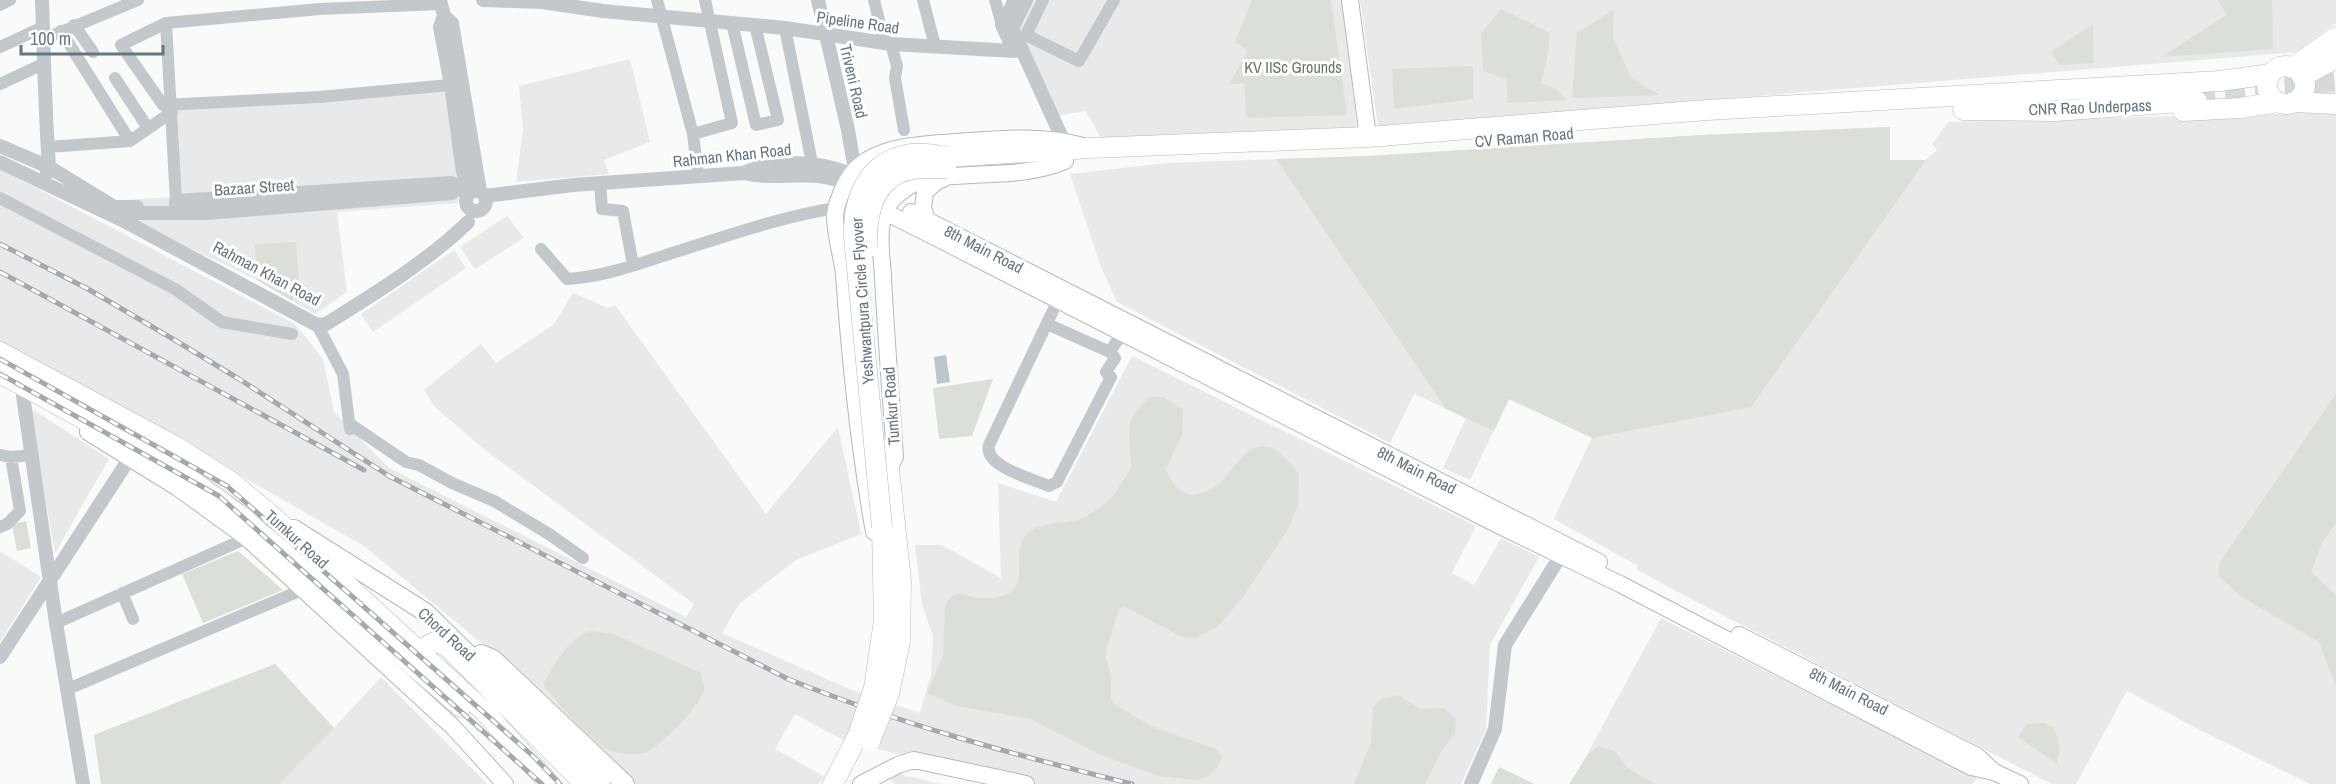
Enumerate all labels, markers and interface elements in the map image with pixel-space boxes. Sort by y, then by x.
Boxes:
street label: Pipeline Road [815,5,901,39]
scale bar [21,18,164,56]
text: 100 m [30,26,71,51]
street label: Triveni Road [835,42,873,120]
park label: KV IISc Grounds [1244,56,1342,78]
street label: CNR Rao Underpass [2028,94,2152,120]
street label: CV Raman Road [1474,122,1574,152]
street label: Rahman Khan Road [672,138,792,172]
street label: Bazaar Street [213,173,295,201]
street label: Yeshwantpura Circle Flyover [845,216,879,385]
street label: 8th Main Road [941,220,1027,278]
street label: Rahman Khan Road [209,235,325,311]
street label: Tumkur Road [877,366,905,446]
street label: 8th Main Road [1374,441,1460,499]
street label: Tumkur Road [261,505,333,573]
street label: Chord Road [413,602,481,666]
street label: 8th Main Road [1806,662,1892,720]

